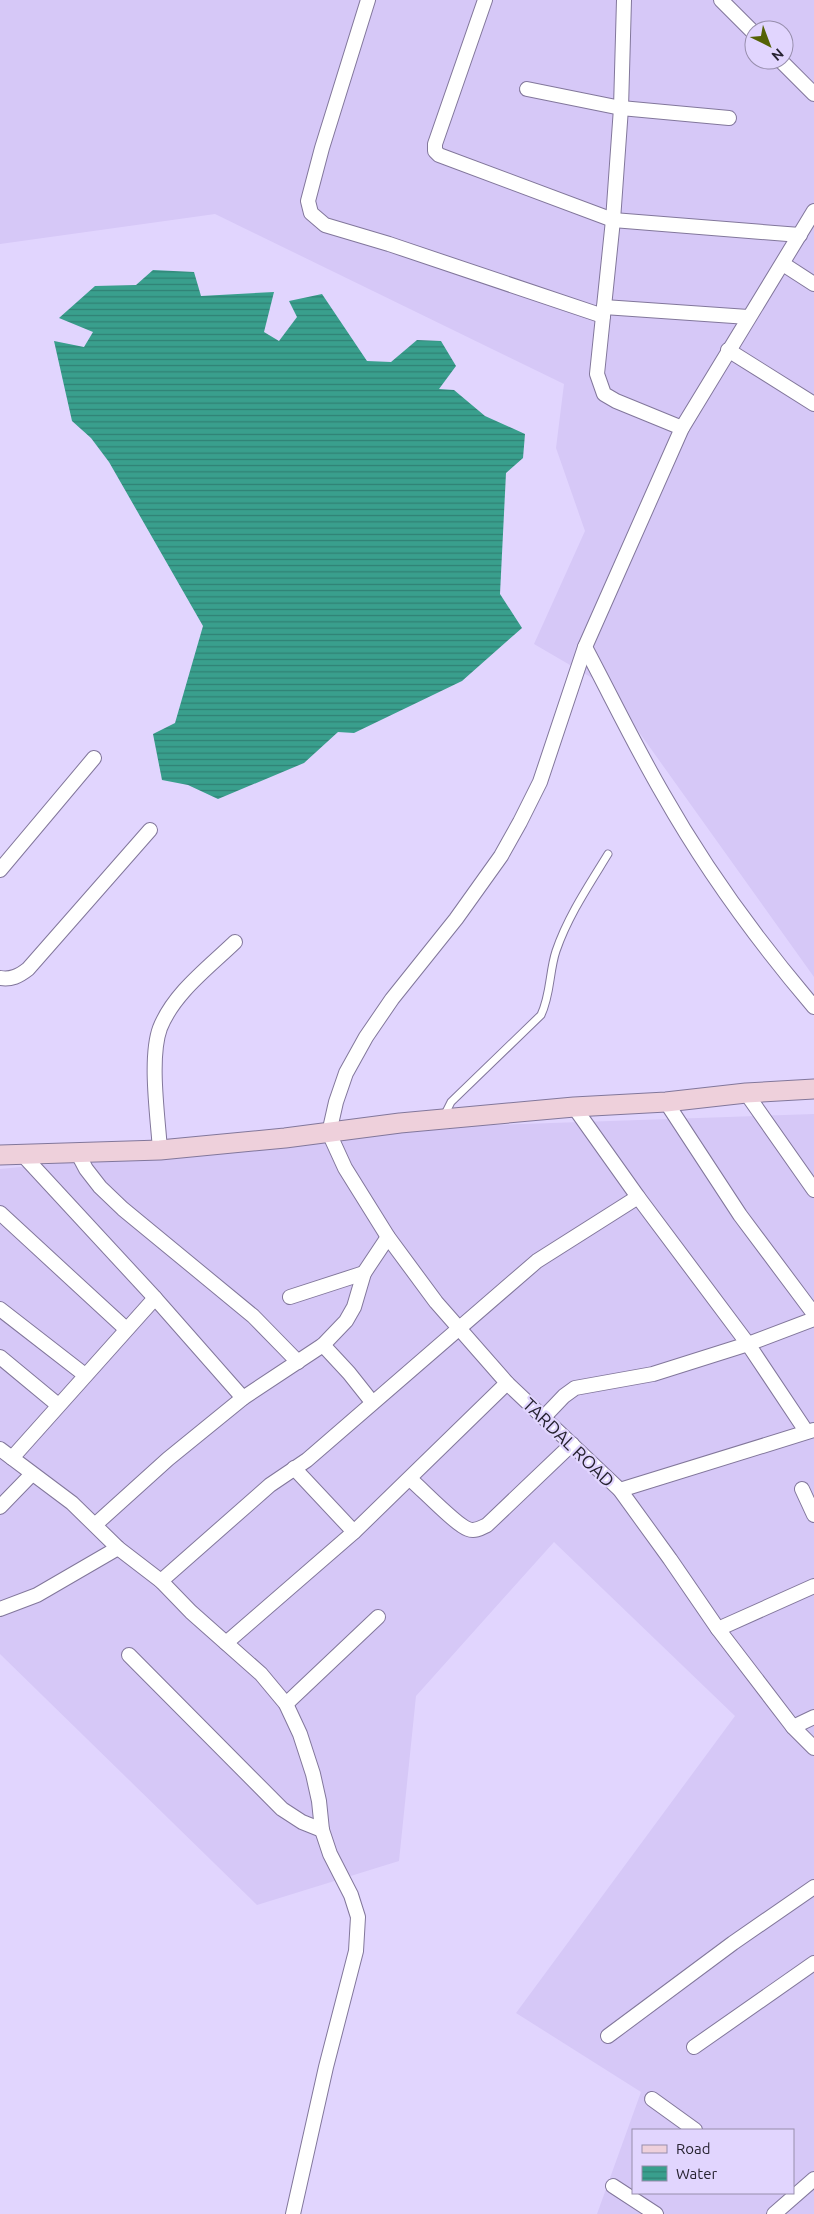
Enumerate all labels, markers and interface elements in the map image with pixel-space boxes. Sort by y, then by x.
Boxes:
north arrow [744,20,794,70]
text: N [768,45,787,64]
street label: TARDAL ROAD [519,1394,619,1490]
legend [632,2129,794,2194]
text: Road [676,2140,711,2157]
text: Water [676,2165,717,2182]

